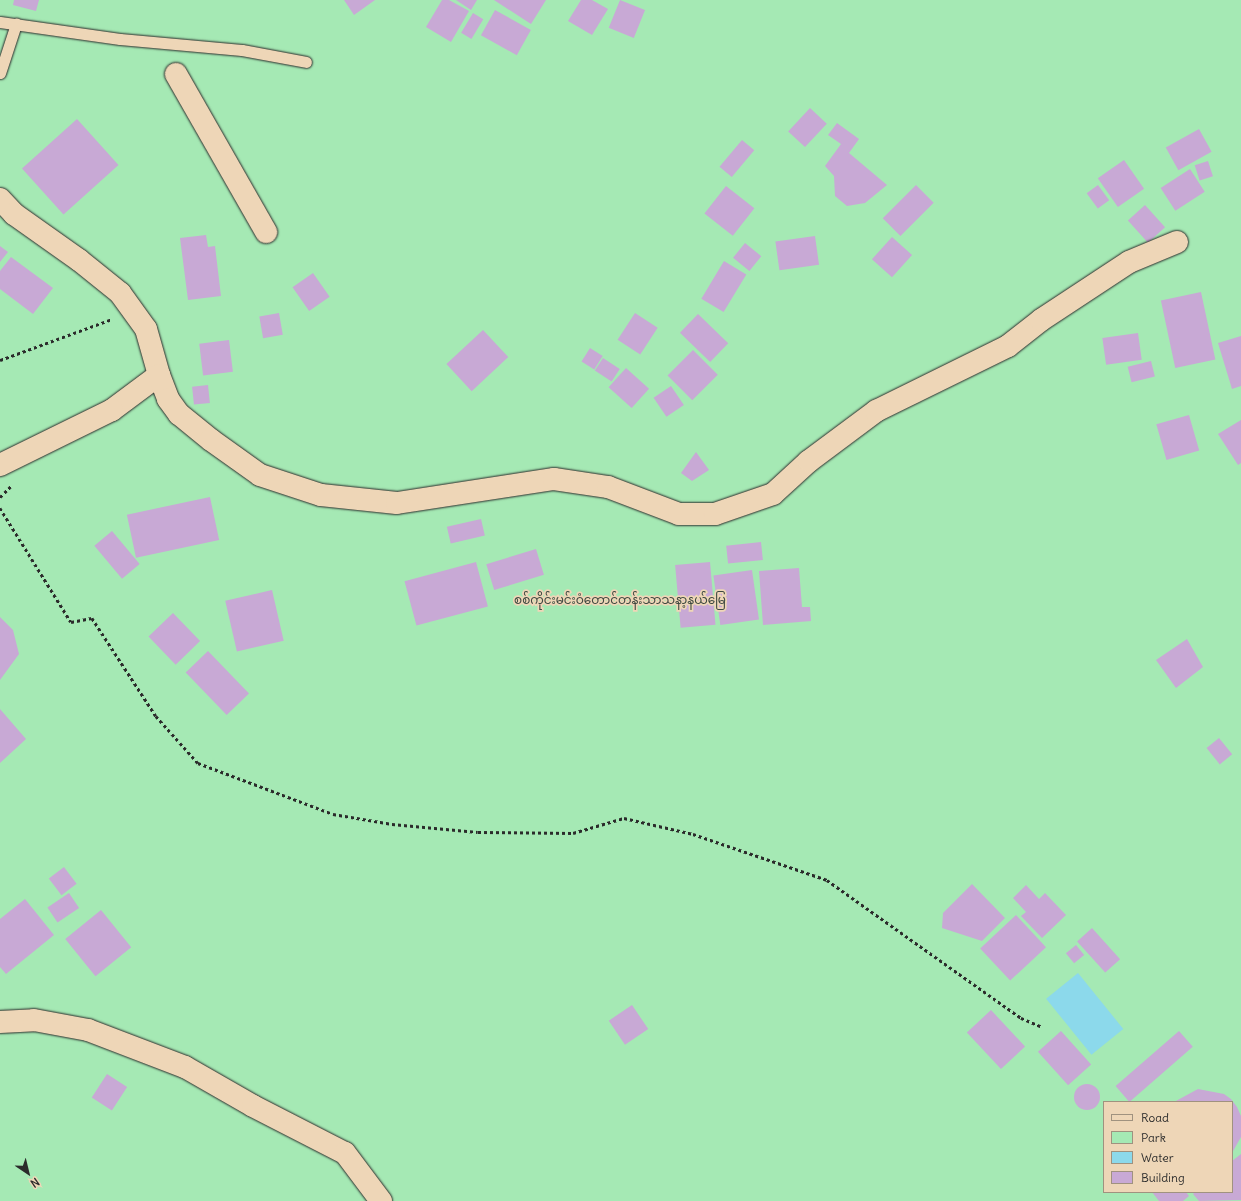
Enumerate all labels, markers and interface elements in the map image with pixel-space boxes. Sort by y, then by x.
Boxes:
park label: စစ်ကိုင်းမင်းဝံတောင်တန်းသာသနာ့နယ်မြေ [514,593,726,607]
legend [1103,1101,1233,1193]
text: Road [1141,1110,1169,1125]
text: Park [1141,1130,1166,1145]
text: Water [1141,1150,1174,1165]
north arrow [8,1153,48,1193]
text: Building [1141,1170,1185,1185]
text: N [28,1175,42,1191]

